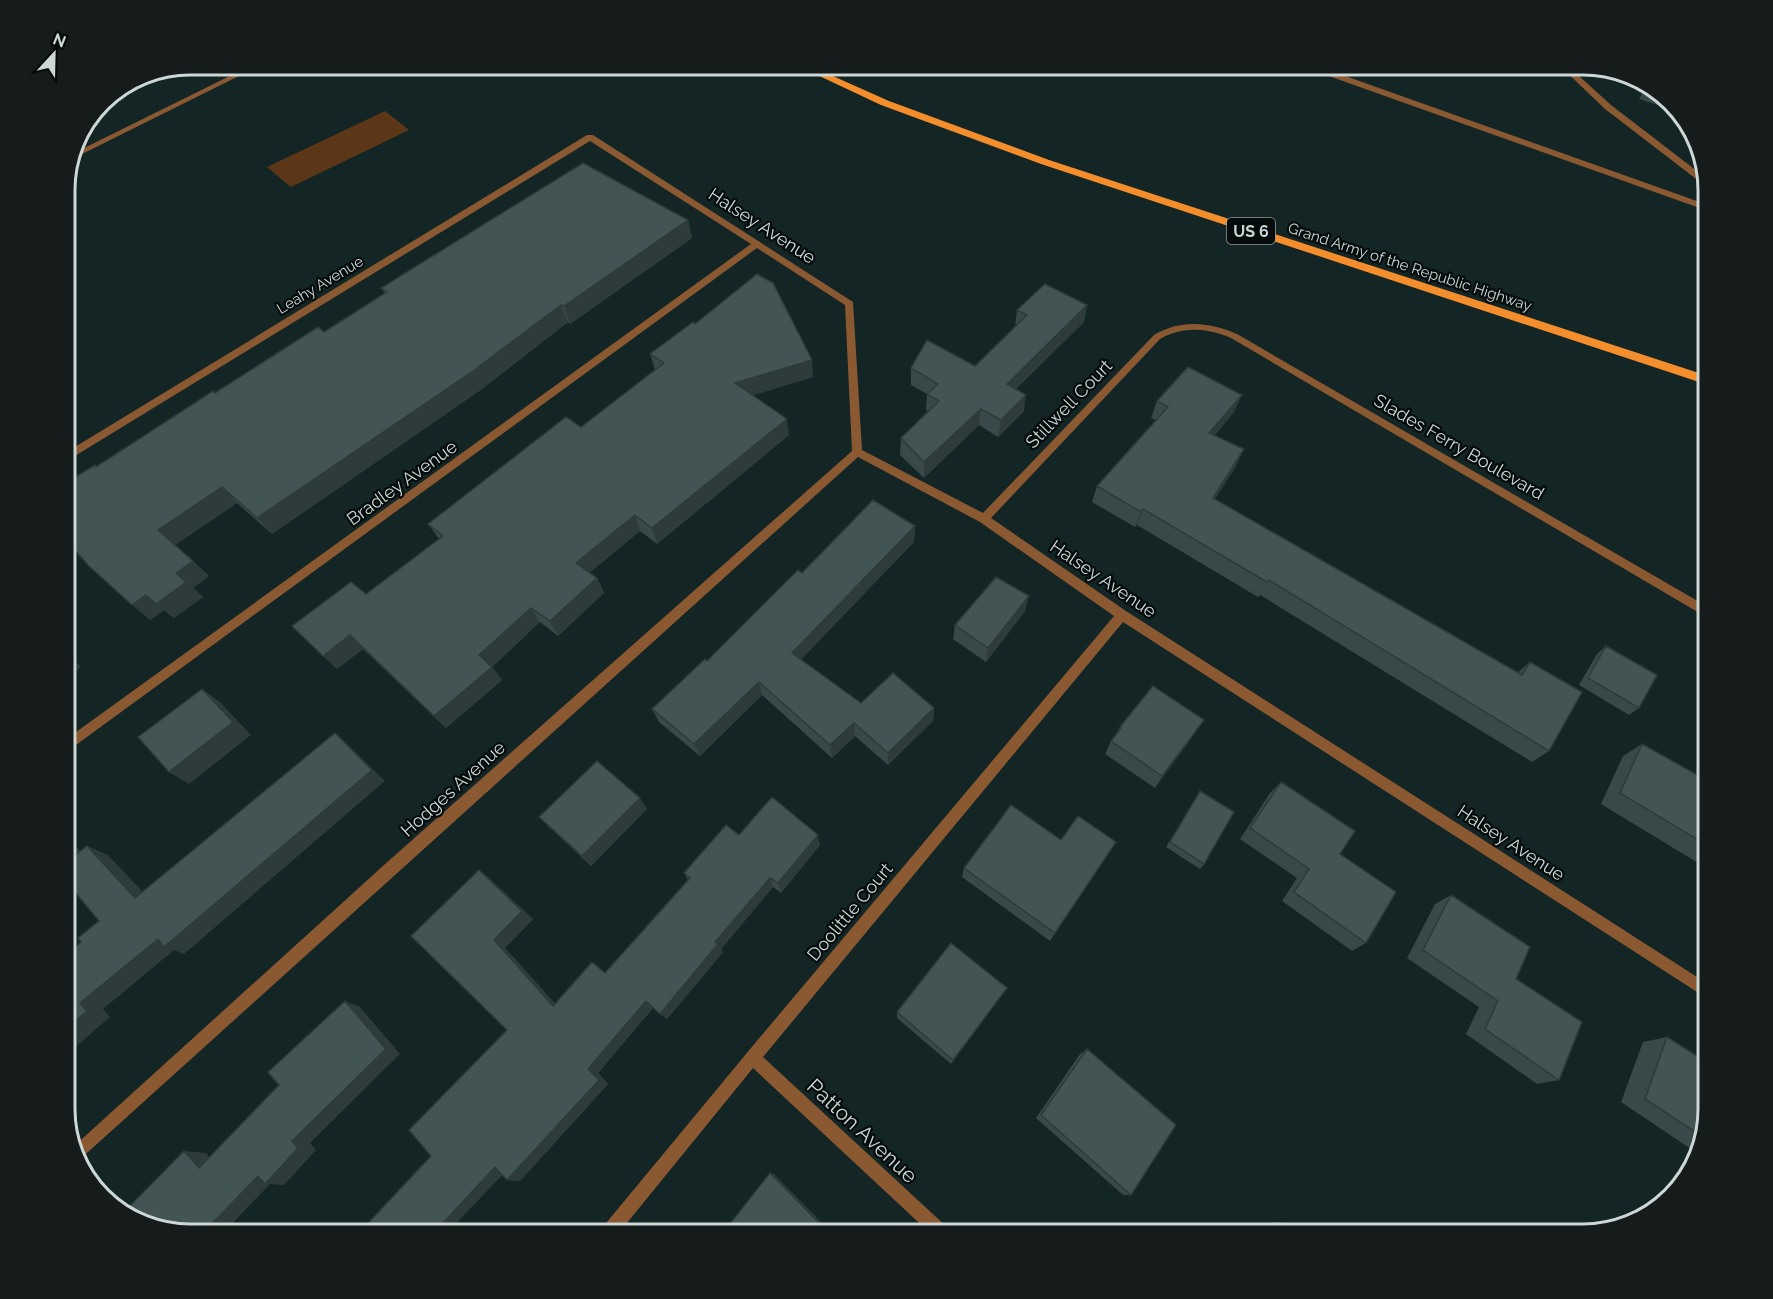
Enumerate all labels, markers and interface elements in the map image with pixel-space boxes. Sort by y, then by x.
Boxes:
north arrow [24,24,84,84]
text: N [50,29,69,52]
street label: Halsey Avenue [705,183,820,268]
road number: US 6 [1227,218,1275,244]
street label: Grand Army of the Republic Highway [1286,219,1534,315]
street label: Leahy Avenue [273,252,367,318]
street label: Stillwell Court [1021,355,1116,452]
street label: Slades Ferry Boulevard [1371,389,1548,504]
street label: Bradley Avenue [343,435,461,530]
street label: Halsey Avenue [1046,535,1161,622]
street label: Hodges Avenue [396,736,509,841]
street label: Halsey Avenue [1454,800,1569,885]
street label: Doolittle Court [803,858,897,965]
street label: Patton Avenue [802,1073,923,1188]

